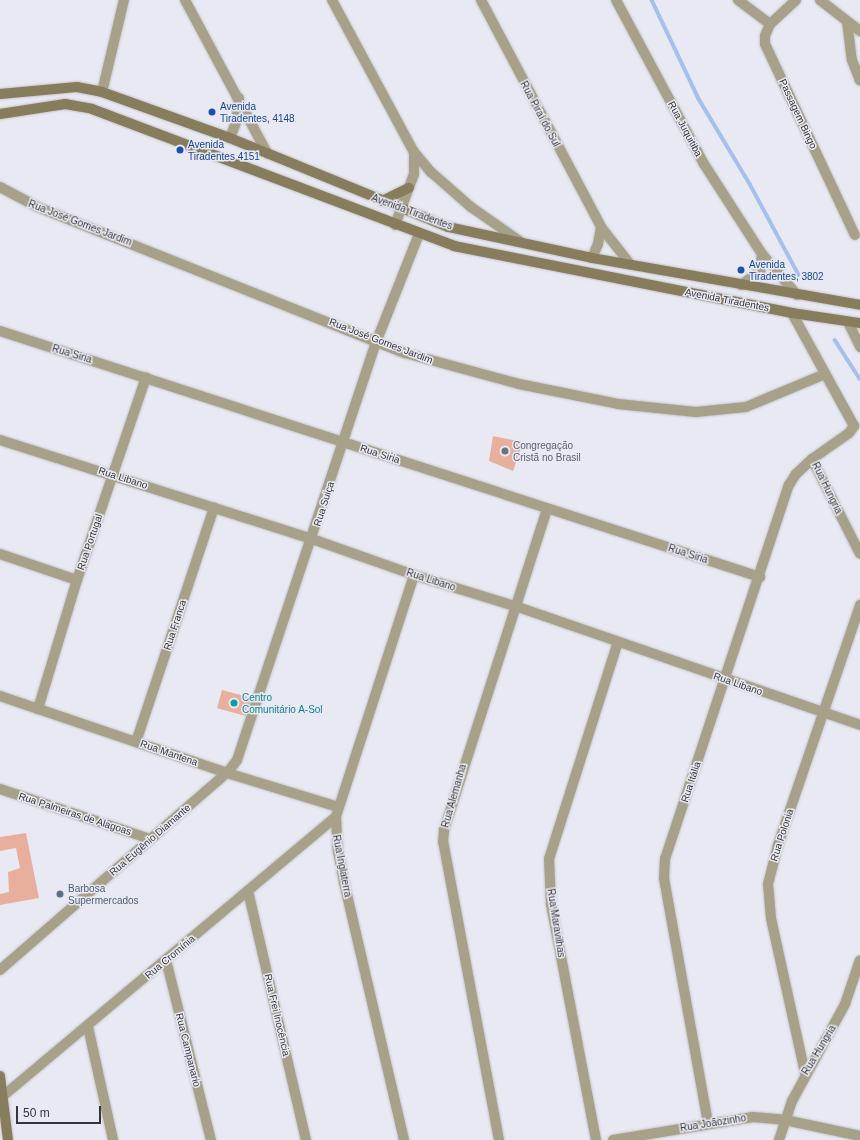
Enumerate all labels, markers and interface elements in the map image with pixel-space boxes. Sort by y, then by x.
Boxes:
street label: Passagem Bingo [777,77,819,151]
street label: Rua Piraí do Sul [518,79,562,149]
street label: Rua Juquitiba [665,99,705,159]
place label: Avenida Tiradentes, 4148 [220,100,295,124]
marker: Avenida Tiradentes, 4148 [207,107,217,117]
place label: Avenida Tiradentes 4151 [188,138,260,162]
marker: Avenida Tiradentes 4151 [175,145,185,155]
street label: Avenida Tiradentes [370,192,454,232]
street label: Rua José Gomes Jardim [26,198,134,248]
place label: Avenida Tiradentes, 3802 [749,258,824,282]
marker: Avenida Tiradentes, 3802 [736,265,746,275]
street label: Avenida Tiradentes [684,286,770,314]
street label: Rua José Gomes Jardim [327,316,435,366]
street label: Rua Siria [51,342,93,366]
place label: Congregação Cristã no Brasil [513,439,581,462]
street label: Rua Siria [359,442,401,466]
marker: Congregação Cristã no Brasil [500,446,510,456]
street label: Rua Hungria [809,460,845,516]
street label: Rua Libano [97,464,149,492]
street label: Rua Suiça [311,480,337,528]
street label: Rua Portugal [75,512,105,572]
street label: Rua Siria [667,542,709,566]
street label: Rua Libano [405,566,457,594]
street label: Rua Franca [161,598,189,652]
street label: Rua Libano [712,670,764,698]
place label: Centro Comunitário A-Sol [242,691,323,714]
marker: Centro Comunitário A-Sol [229,698,239,708]
street label: Rua Mantena [139,738,199,768]
street label: Rua Itália [679,760,703,804]
street label: Rua Alemanha [439,763,469,829]
street label: Rua Palmeiras de Alagoas [17,790,133,838]
street label: Rua Eugênio Diamante [107,802,193,878]
street label: Rua Polonia [768,807,796,863]
street label: Rua Inglaterra [330,834,354,898]
place label: Barbosa Supermercados [68,882,139,906]
street label: Rua Maravilhas [545,888,567,958]
marker: Barbosa Supermercados [55,889,65,899]
street label: Rua Cromínia [143,933,197,981]
street label: Rua Frei Inocência [262,973,292,1057]
street label: Rua Campanario [173,1012,203,1088]
street label: Rua Hungria [799,1023,839,1077]
scale bar [18,1098,103,1124]
text: 50 m [23,1106,50,1120]
street label: Rua Joãozinho [679,1112,747,1134]

